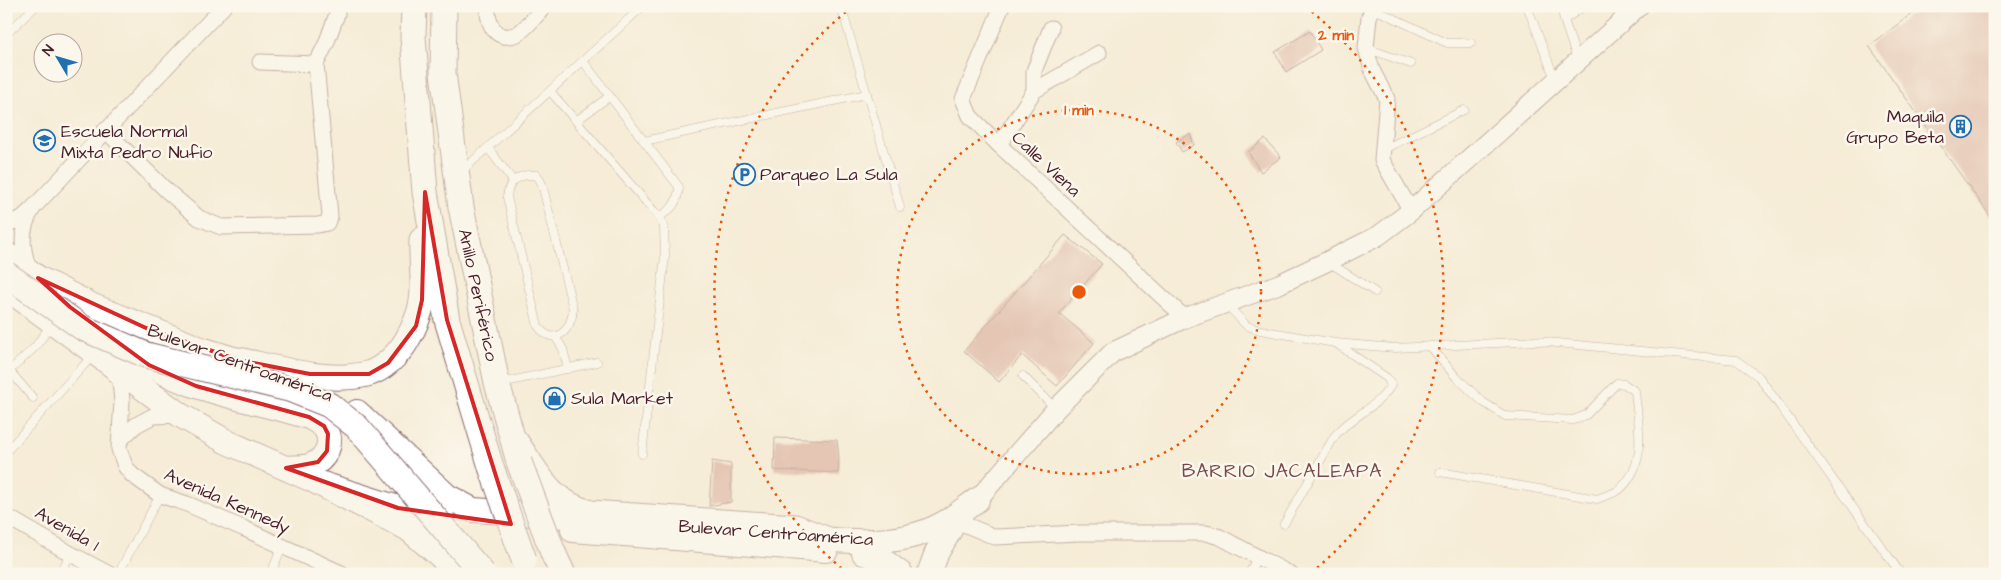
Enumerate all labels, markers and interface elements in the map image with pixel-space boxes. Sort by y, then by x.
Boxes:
text: 2 min [1317,25,1355,46]
north arrow [32,32,82,82]
text: N [38,41,59,60]
text: 1 min [1064,100,1094,121]
place label: Maquila Grupo Beta [1846,104,1944,150]
building icon: Maquila Grupo Beta [1948,114,1972,138]
place label: Escuela Normal Mixta Pedro Nufio [61,119,212,165]
street label: Calle Viena [1006,125,1086,203]
school or university icon: Escuela Normal Mixta Pedro Nufio [33,129,57,153]
parking icon: Parqueo La Sula [732,162,756,186]
place label: Parqueo La Sula [760,162,898,187]
street label: Anillo Periférico [452,227,504,363]
centre of rings [1070,283,1088,301]
street label: Bulevar Centroamérica [144,318,336,408]
shop icon: Sula Market [543,386,567,410]
place label: Sula Market [571,386,674,411]
district label: BARRIO JACALEAPA [1182,458,1382,485]
street label: Avenida Kennedy [160,462,294,541]
street label: Avenida 1 [30,501,104,557]
street label: Bulevar Centroamérica [678,514,874,552]

